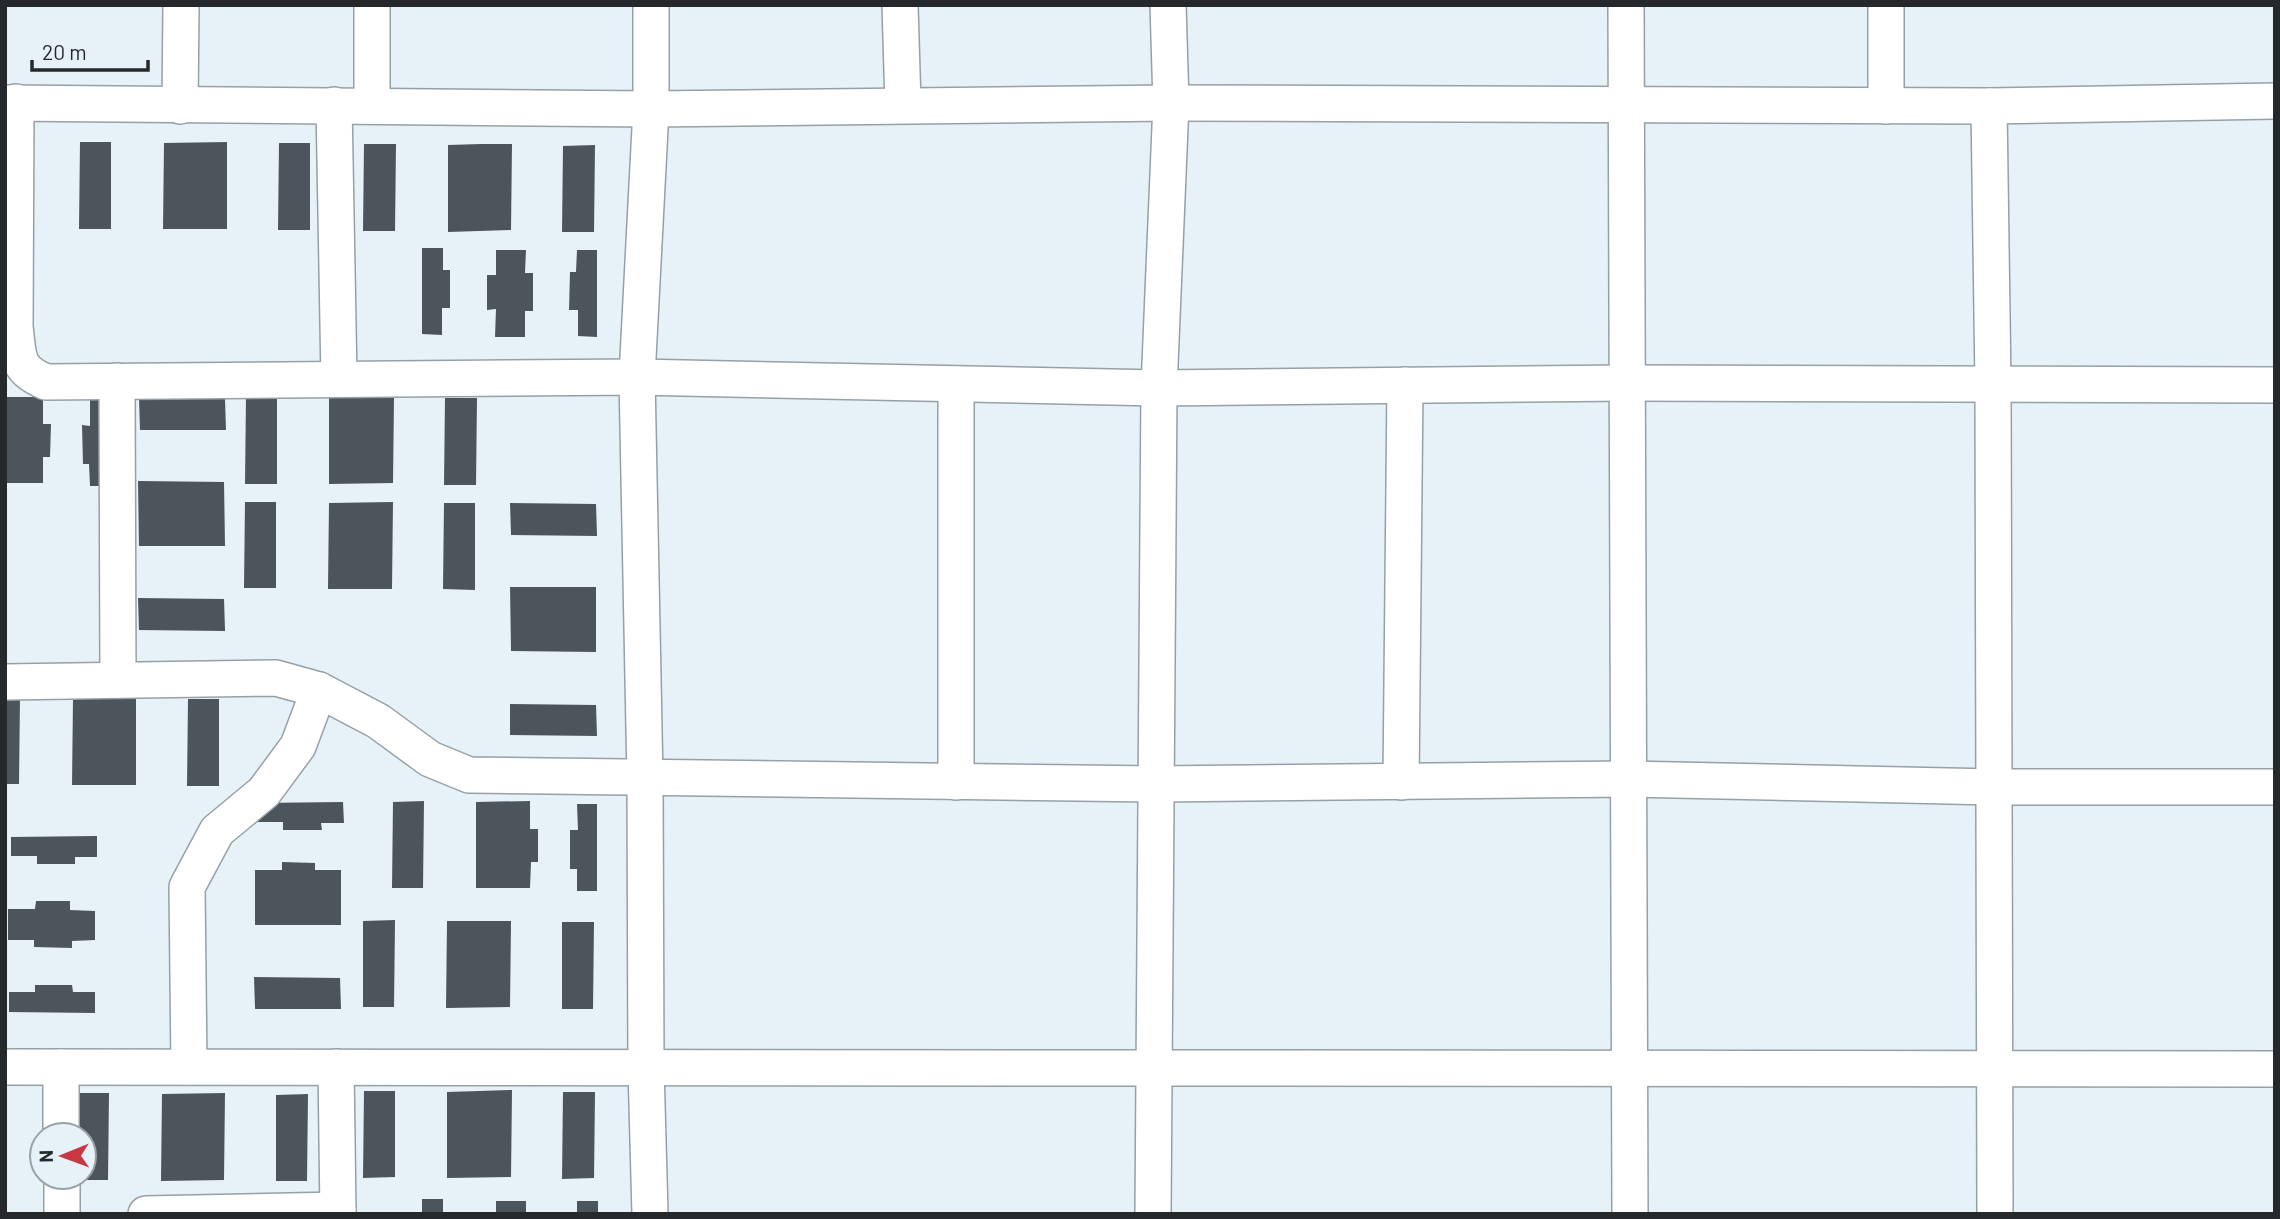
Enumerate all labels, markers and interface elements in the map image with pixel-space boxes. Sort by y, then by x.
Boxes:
scale bar [32,28,147,72]
text: 20 m [42,39,87,64]
north arrow [28,1121,98,1191]
text: N [34,1150,57,1163]

